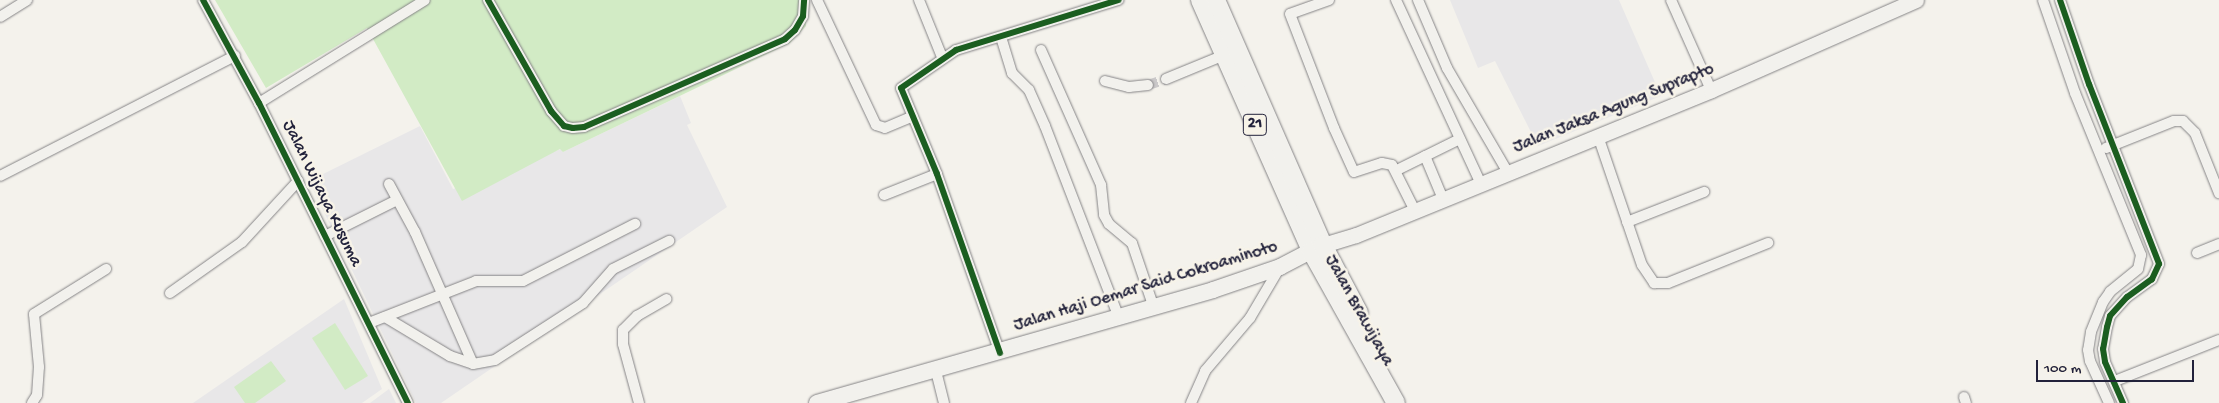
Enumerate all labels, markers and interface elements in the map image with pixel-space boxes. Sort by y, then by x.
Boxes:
street label: Jalan Jaksa Agung Suprapto [1510,59,1718,159]
road number: 21 [1242,112,1268,138]
street label: Jalan Wijaya Kusuma [276,117,366,271]
street label: Jalan Haji Oemar Said Cokroaminoto [1012,237,1280,337]
street label: Jalan Brawijaya [1319,252,1397,370]
scale bar [2039,350,2196,382]
text: 100 m [2044,360,2081,378]

